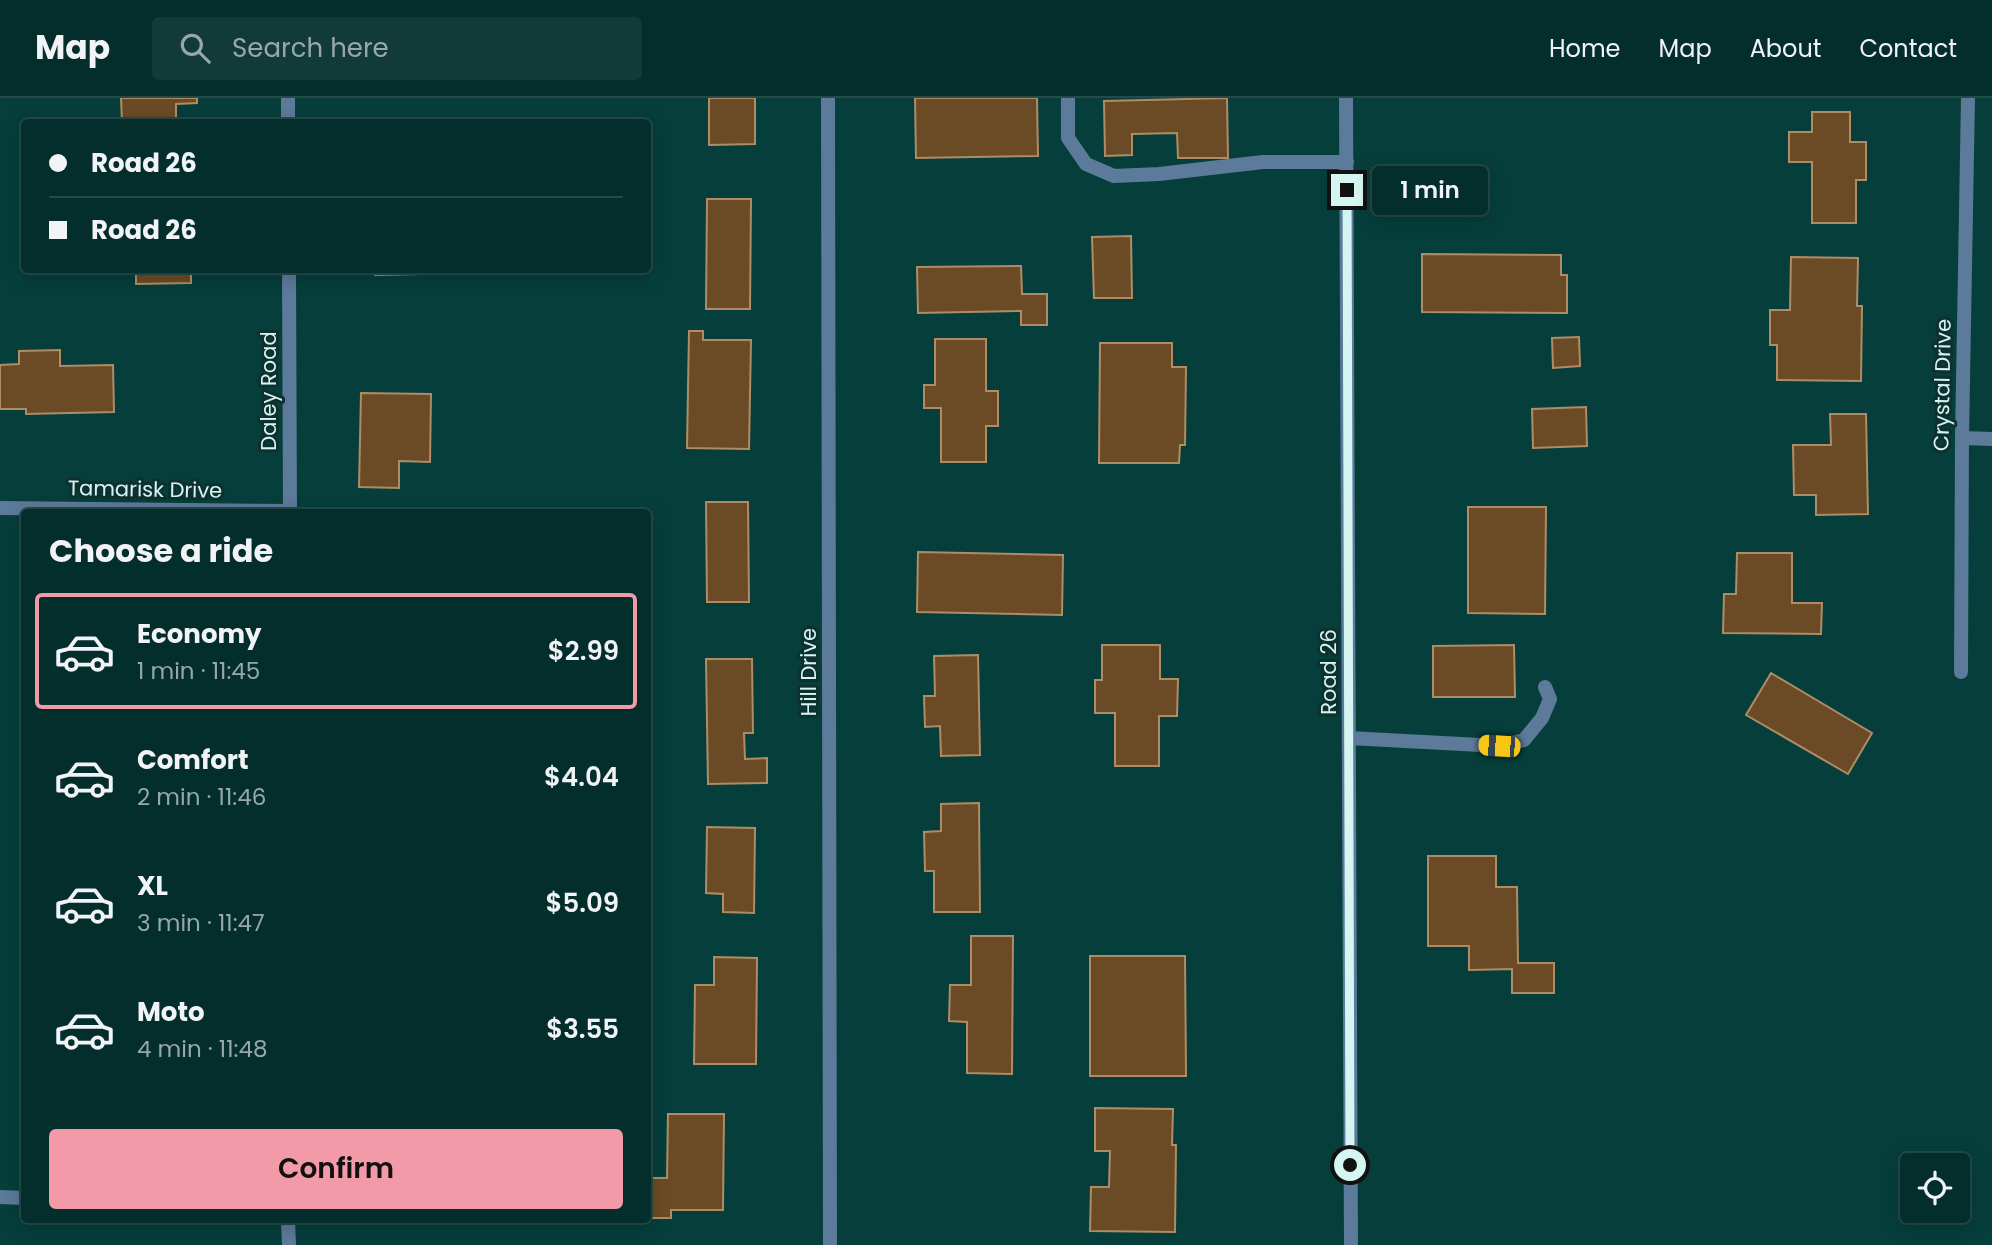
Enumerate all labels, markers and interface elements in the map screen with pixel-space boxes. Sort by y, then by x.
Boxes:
search box [152,17,642,80]
text: Map [35,24,110,71]
icon: search [176,29,214,67]
text: Search here [232,30,389,66]
text: Home [1549,32,1621,65]
text: Map [1659,32,1712,65]
text: About [1750,32,1821,65]
text: Contact [1859,32,1957,65]
text: Road 26 [91,145,197,181]
callout: 1 min [1372,166,1487,214]
route end [1331,174,1363,206]
text: 1 min [1400,174,1460,206]
text: Road 26 [91,212,197,248]
street label: Crystal Drive [1926,319,1958,451]
street label: Daley Road [254,331,283,451]
street label: Tamarisk Drive [68,473,222,505]
text: Choose a ride [49,528,273,573]
text: Economy [137,616,261,652]
icon: car [53,620,116,683]
street label: Hill Drive [794,628,823,716]
street label: Road 26 [1314,629,1343,715]
text: $2.99 [548,633,619,669]
text: 1 min · 11:45 [137,655,260,687]
car [1478,734,1521,758]
text: Comfort [137,742,249,778]
icon: car [53,746,116,809]
text: $4.04 [544,759,619,795]
text: 2 min · 11:46 [137,781,266,813]
text: XL [137,868,168,904]
icon: car [53,872,116,935]
text: $5.09 [545,885,619,921]
text: 3 min · 11:47 [137,907,265,939]
text: Moto [137,994,205,1030]
icon: car [53,998,116,1061]
text: $3.55 [546,1011,619,1047]
text: 4 min · 11:48 [137,1033,267,1065]
button: Confirm [49,1129,623,1209]
route start [1334,1149,1366,1181]
map controls [1900,1153,1970,1223]
button: locate [1900,1153,1970,1223]

